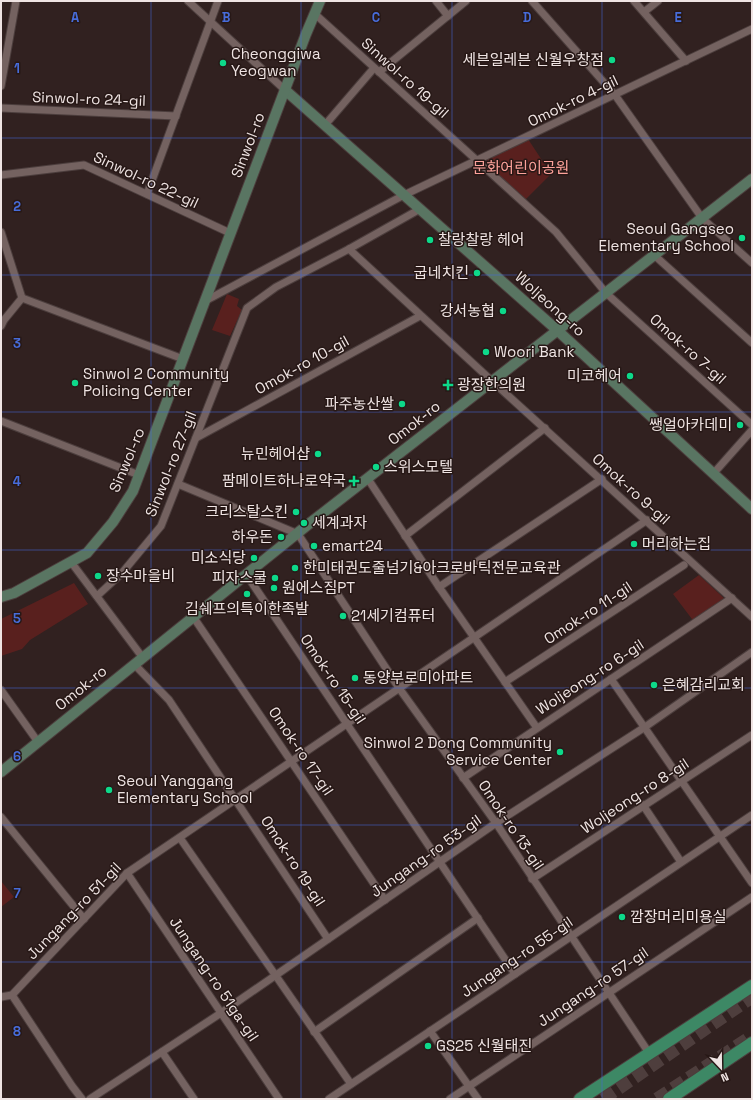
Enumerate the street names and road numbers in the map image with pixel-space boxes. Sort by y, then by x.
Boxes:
street label: Sinwol-ro 19-gil [358,33,453,122]
street label: Omok-ro 4-gil [524,70,621,131]
street label: Sinwol-ro 24-gil [32,87,146,110]
street label: Sinwol-ro [226,110,269,180]
street label: Sinwol-ro 22-gil [91,147,202,212]
street label: Woljeong-ro [511,267,589,340]
street label: Omok-ro 7-gil [646,309,731,388]
street label: Omok-ro 10-gil [251,331,352,398]
street label: Omok-ro [384,396,444,449]
street label: Sinwol-ro 27-gil [141,408,200,520]
street label: Sinwol-ro [104,425,149,495]
street label: Omok-ro 9-gil [589,449,674,529]
street label: Omok-ro 11-gil [540,577,635,648]
street label: Omok-ro 15-gil [296,630,370,727]
street label: Woljeong-ro 6-gil [532,635,647,719]
street label: Omok-ro [51,661,110,714]
street label: Omok-ro 17-gil [265,703,338,799]
street label: Woljeong-ro 8-gil [577,754,692,838]
street label: Omok-ro 13-gil [474,776,548,873]
street label: Jungang-ro 53-gil [367,810,485,901]
street label: Omok-ro 19-gil [257,812,330,910]
street label: Jungang-ro 51-gil [22,858,125,963]
street label: Jungang-ro 55-gil [457,912,576,1001]
street label: Jungang-ro 51ga-gil [166,913,263,1045]
street label: Jungang-ro 57-gil [534,942,652,1031]

